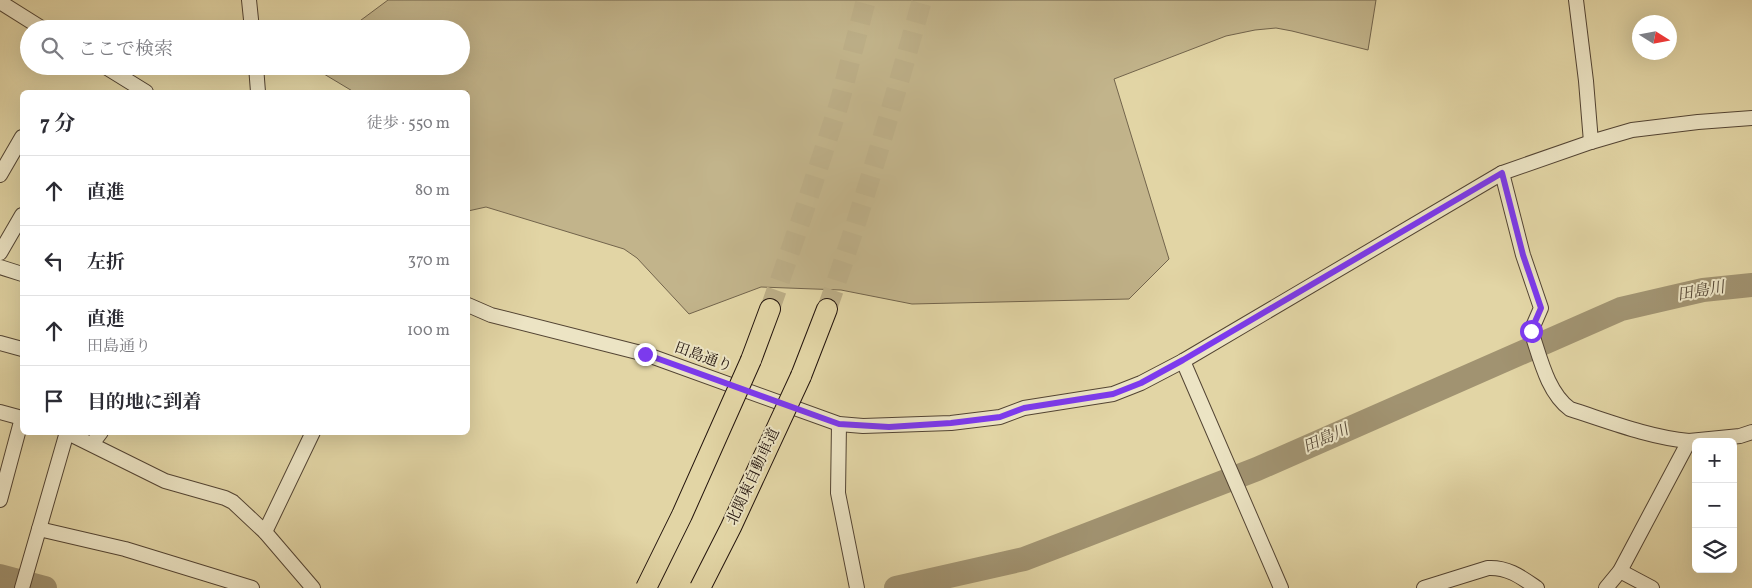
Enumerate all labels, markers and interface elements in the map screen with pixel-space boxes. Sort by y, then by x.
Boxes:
north arrow [1632,15,1677,60]
search box [20,20,470,75]
icon: search [38,34,66,62]
text: ここで検索 [78,37,173,63]
text: 7 分 [40,110,75,139]
text: 徒歩 · 550 m [366,113,450,135]
icon: ahead [40,177,68,205]
text: 直進 [87,180,125,206]
text: 80 m [415,180,450,202]
icon: left [40,247,68,275]
text: 左折 [87,250,125,276]
text: 370 m [408,250,450,272]
water label: 田島川 [1675,277,1729,307]
text: 直進 [87,307,125,333]
icon: ahead [40,317,68,345]
text: 100 m [407,320,450,342]
route start [1520,320,1543,343]
text: 田島通り [87,336,151,358]
street label: 田島通り [671,338,735,378]
route end [634,343,657,366]
icon: arrive [40,387,68,415]
text: 目的地に到着 [87,390,201,416]
water label: 田島川 [1300,418,1354,459]
street label: 北関東自動車道 [722,425,786,529]
map controls [1692,438,1737,573]
button: + [1692,438,1737,483]
button: − [1692,483,1737,528]
button: layers [1692,528,1737,573]

